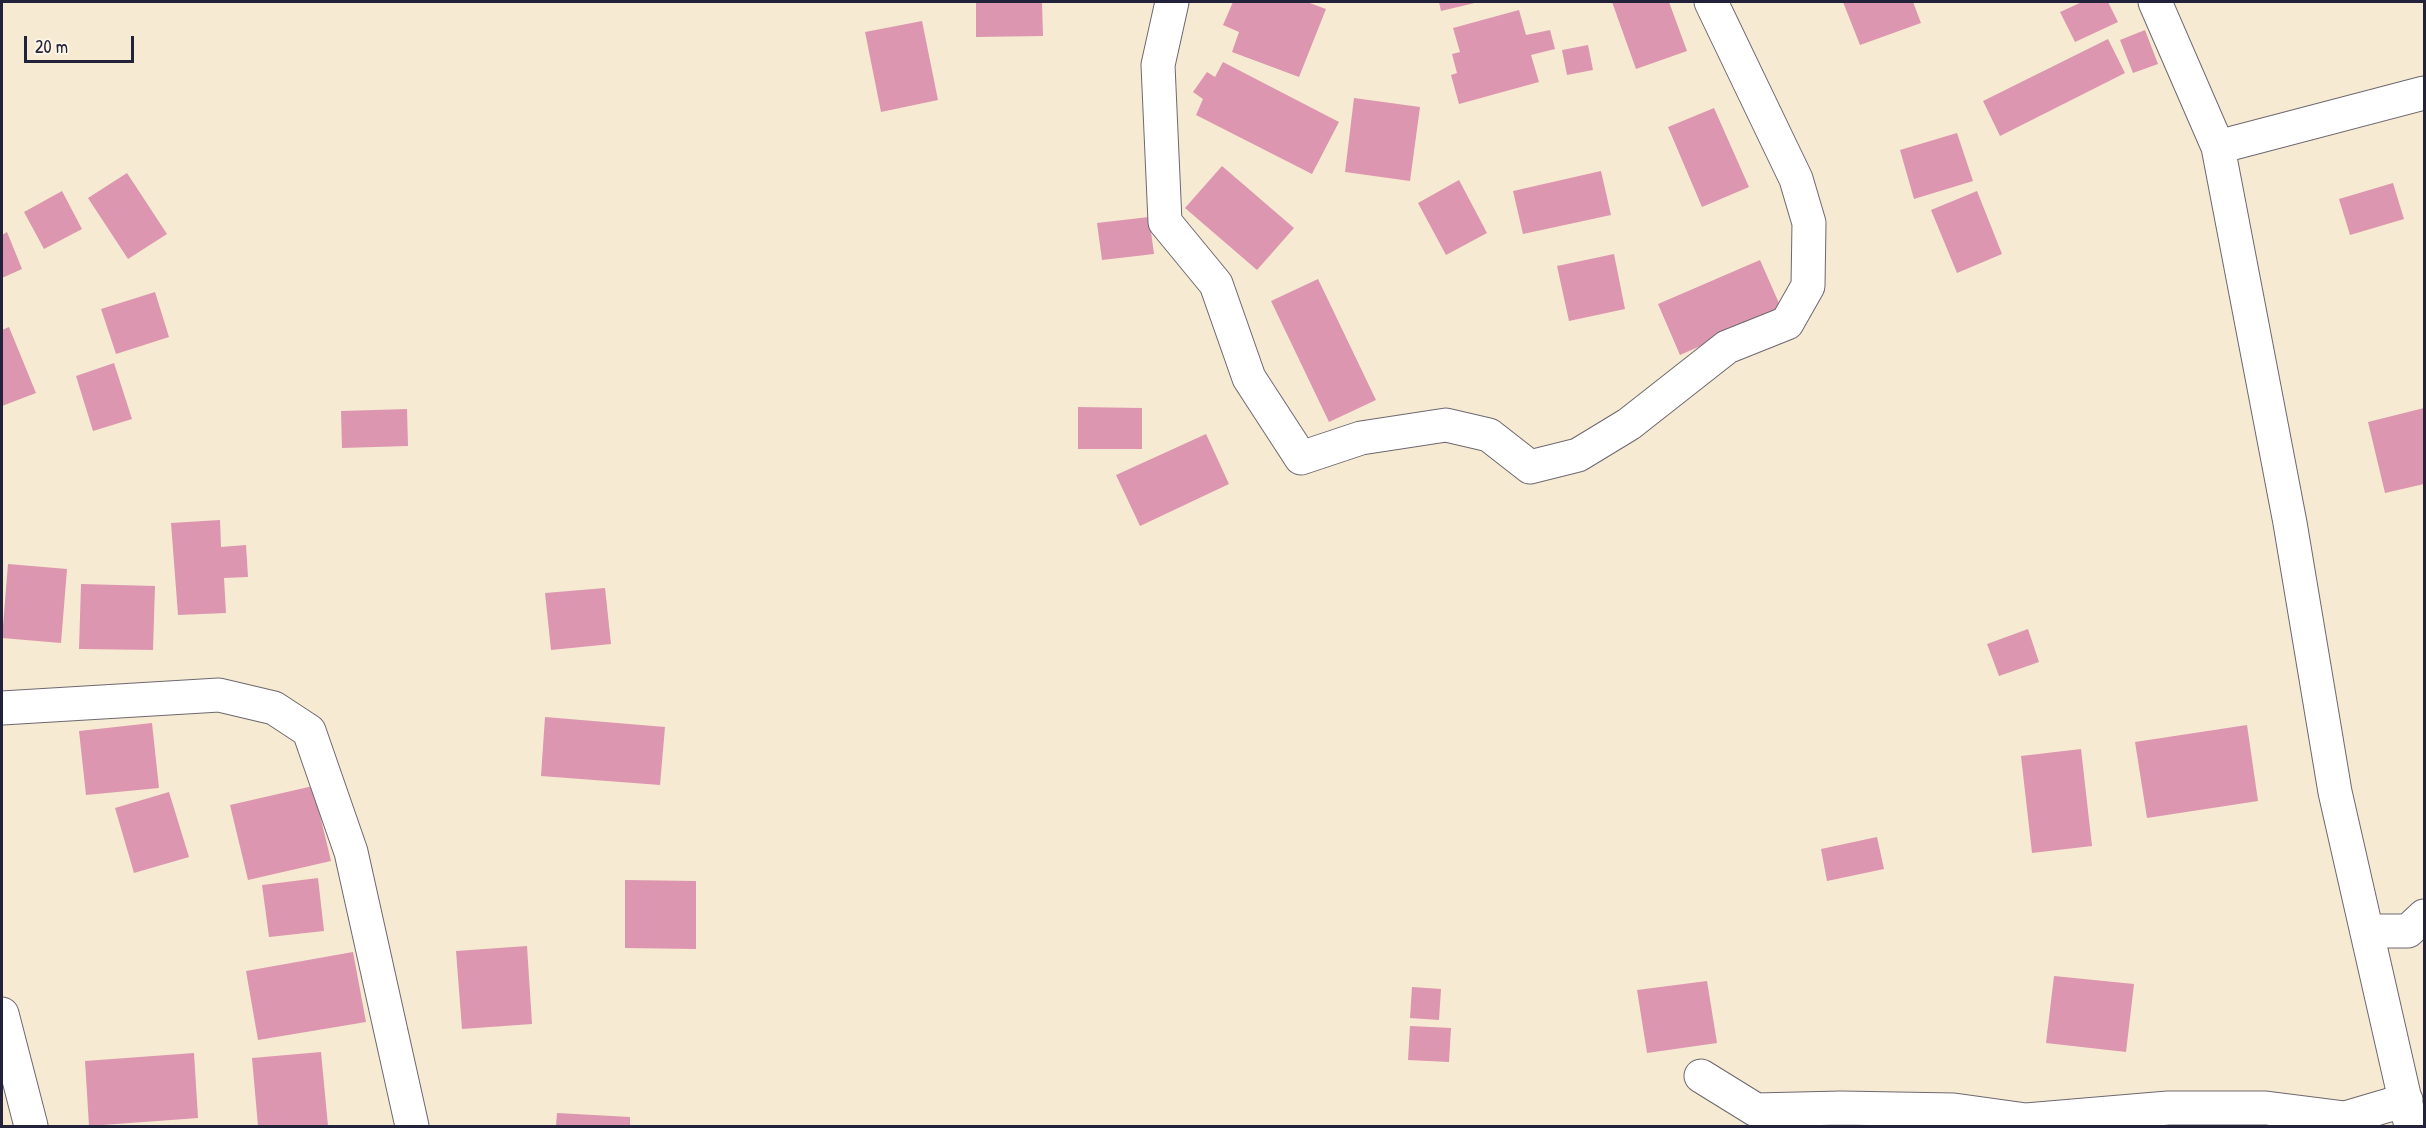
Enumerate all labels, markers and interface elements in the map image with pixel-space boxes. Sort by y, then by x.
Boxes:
scale bar [27,24,136,62]
text: 20 m [35,34,68,59]

